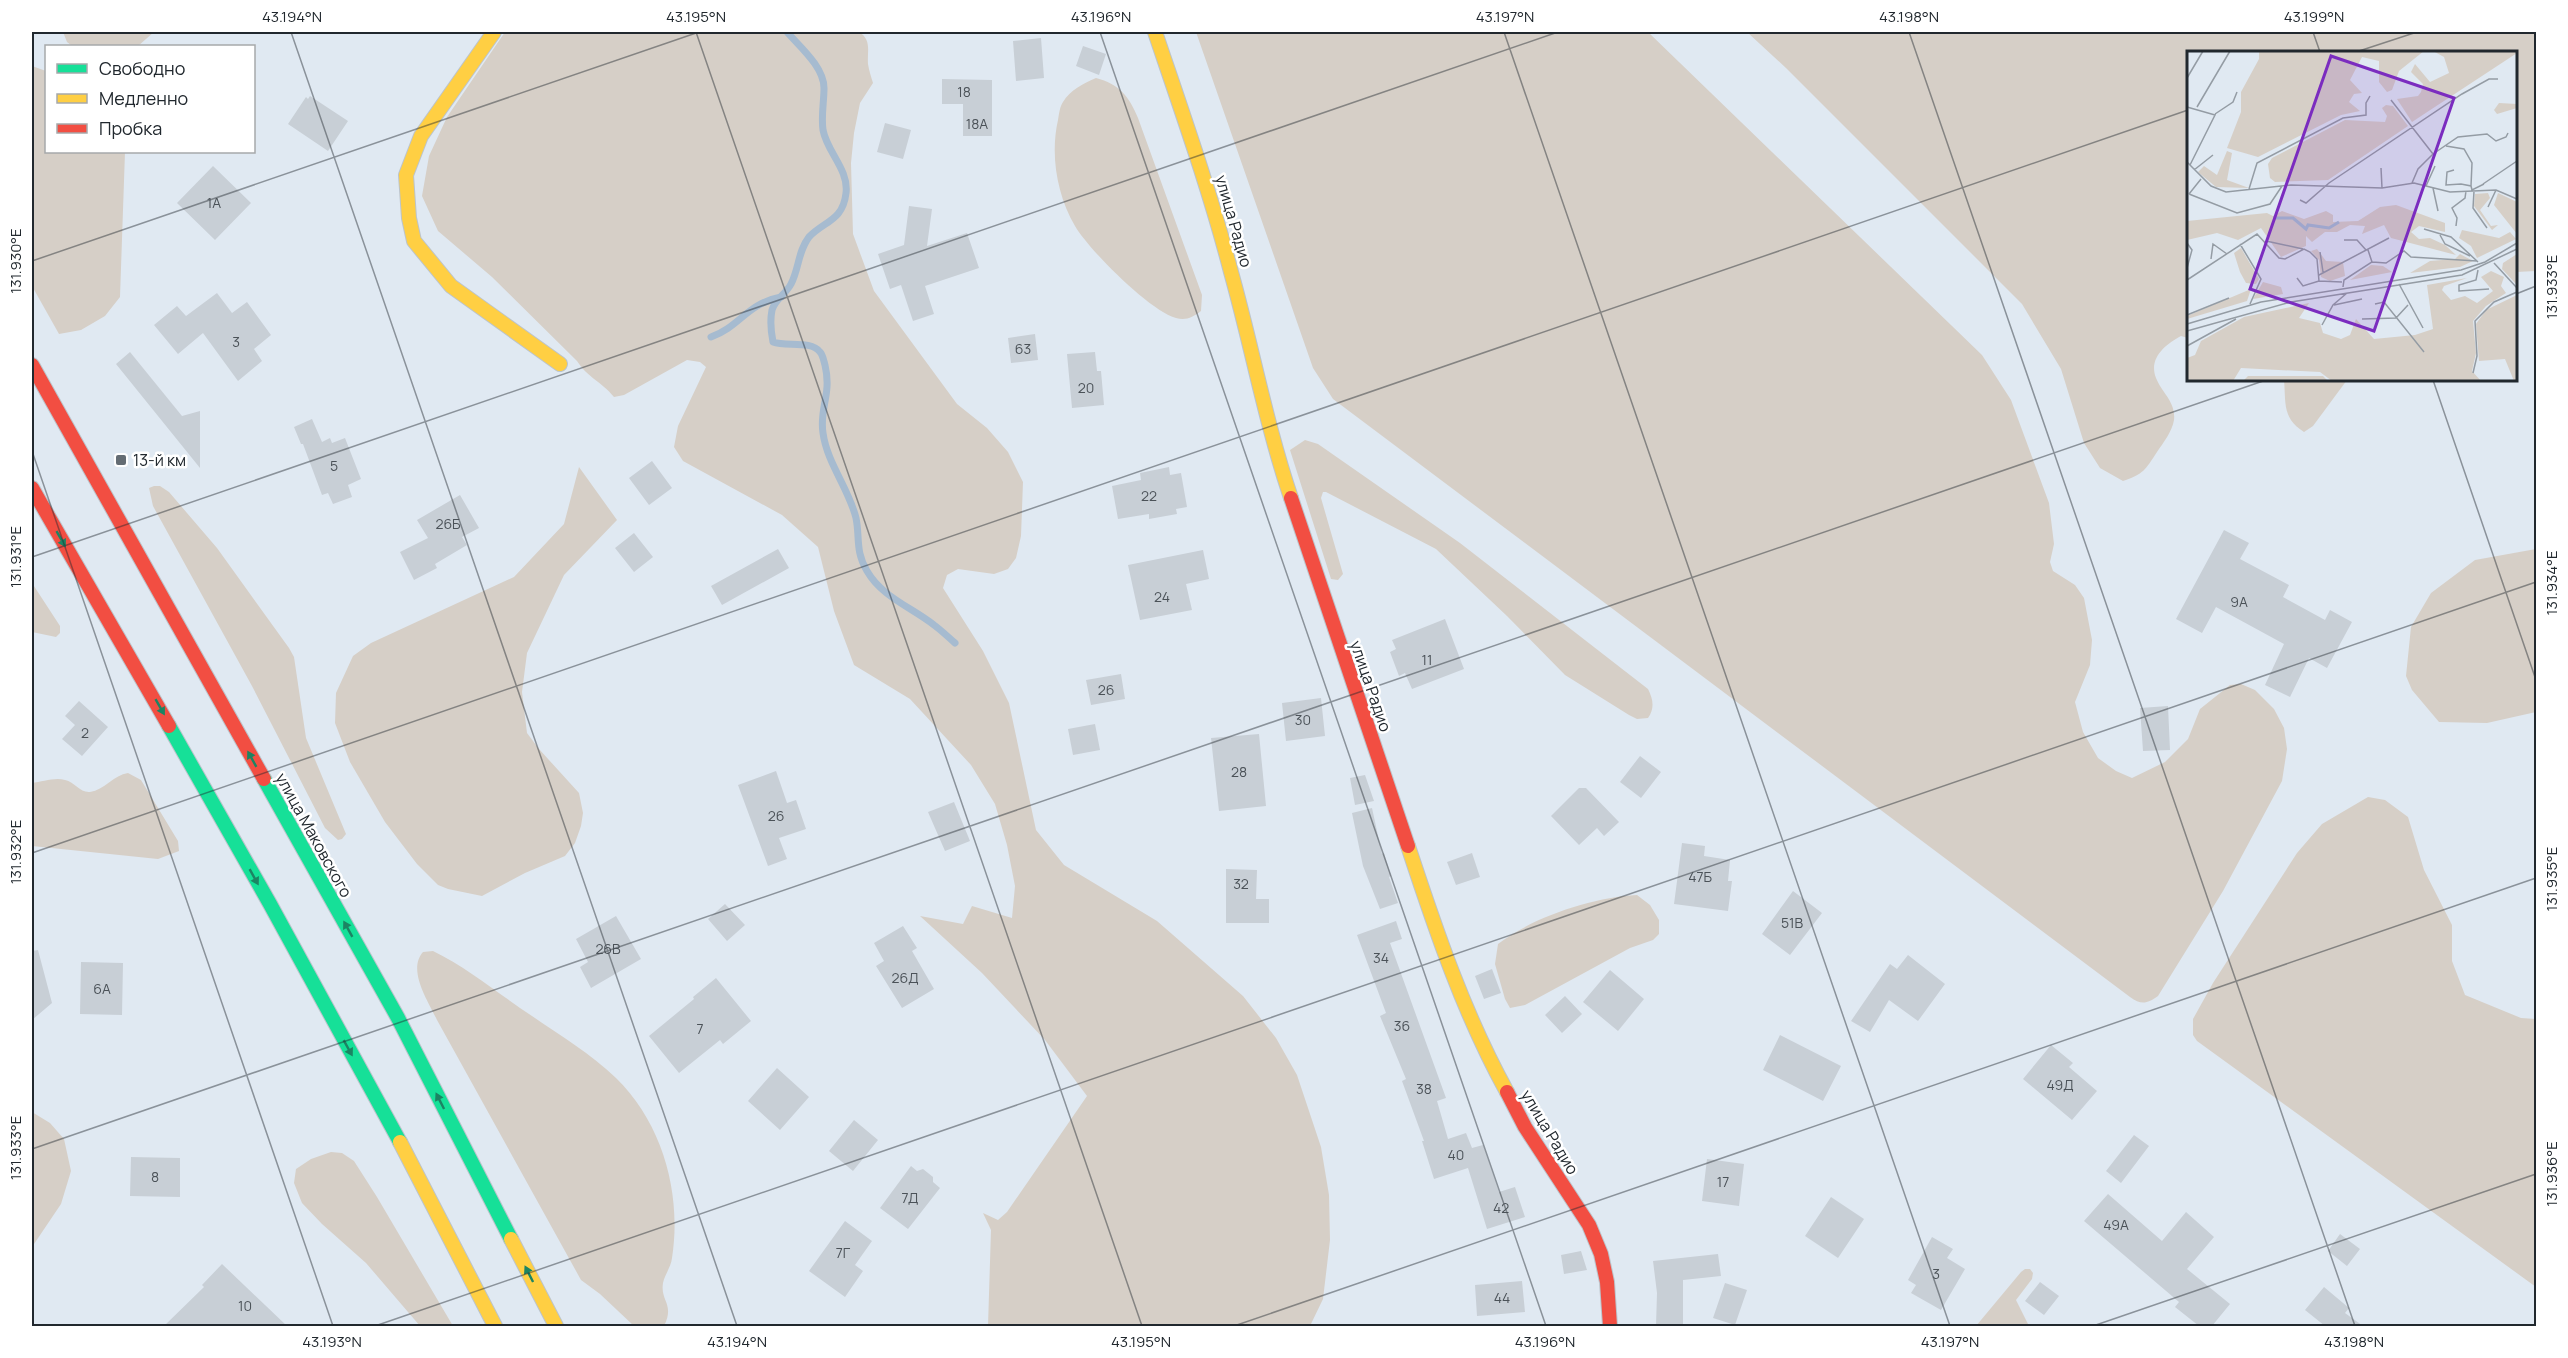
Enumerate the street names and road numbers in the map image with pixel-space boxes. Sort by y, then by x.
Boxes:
street label: улица Радио [1210,172,1258,270]
street label: улица Радио [1345,637,1397,735]
street label: улица Маковского [271,769,357,901]
street label: улица Радио [1516,1086,1584,1178]

